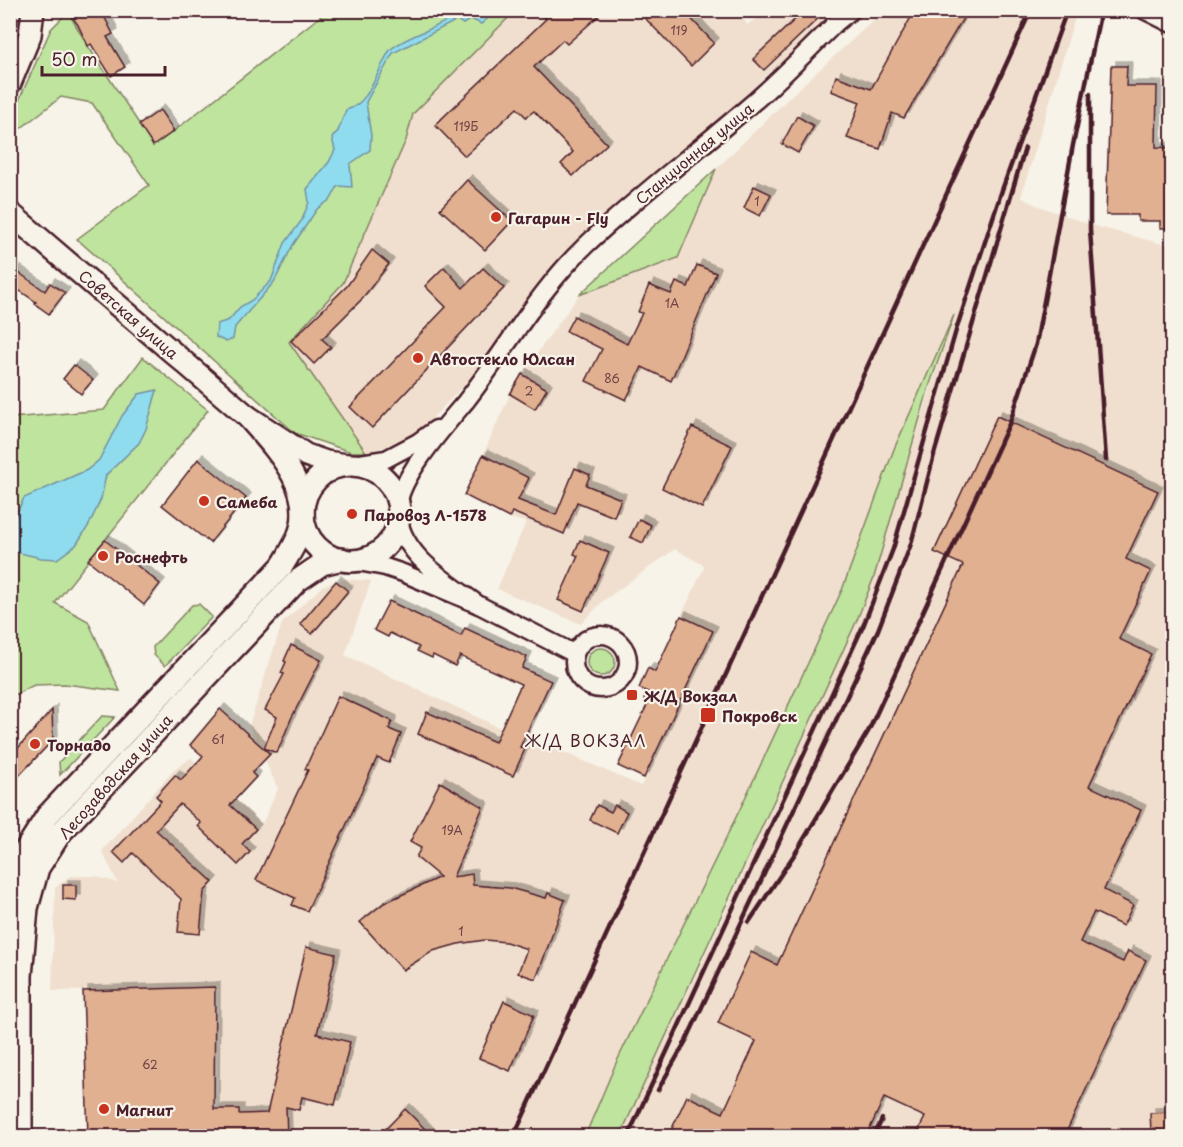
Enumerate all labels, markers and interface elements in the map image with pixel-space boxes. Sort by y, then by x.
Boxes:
house number: 119 [670,21,688,39]
scale bar [42,39,165,77]
text: 50 m [51,45,98,72]
street label: Станционная улица [630,96,759,209]
house number: 119Б [454,117,479,135]
house number: 1 [754,192,760,210]
place label: Гагарин - Fly [508,206,609,229]
marker: Гагарин - Fly [489,210,503,224]
street label: Советская улица [74,264,184,364]
house number: 1А [665,294,679,312]
place label: Автостекло Юлсан [430,347,575,370]
marker: Автостекло Юлсан [411,351,425,365]
house number: 86 [604,369,620,387]
house number: 2 [525,382,533,400]
place label: Самеба [216,490,278,513]
marker: Самеба [197,494,211,508]
place label: Паровоз Л-1578 [364,503,487,526]
marker: Паровоз Л-1578 [345,507,359,521]
place label: Роснефть [115,545,188,568]
marker: Роснефть [96,549,110,563]
place label: Ж/Д Вокзал [643,684,738,707]
marker: Ж/Д Вокзал [625,688,639,702]
place label: Покровск [722,704,797,727]
marker: Покровск [699,706,717,724]
street label: Лесозаводская улица [53,708,178,843]
district label: Ж/Д ВОКЗАЛ [524,728,647,752]
house number: 61 [211,730,225,748]
place label: Торнадо [47,733,111,756]
marker: Торнадо [28,737,42,751]
house number: 19А [441,821,463,839]
house number: 1 [458,922,464,940]
house number: 62 [142,1055,158,1073]
place label: Магнит [116,1098,174,1121]
marker: Магнит [97,1102,111,1116]

